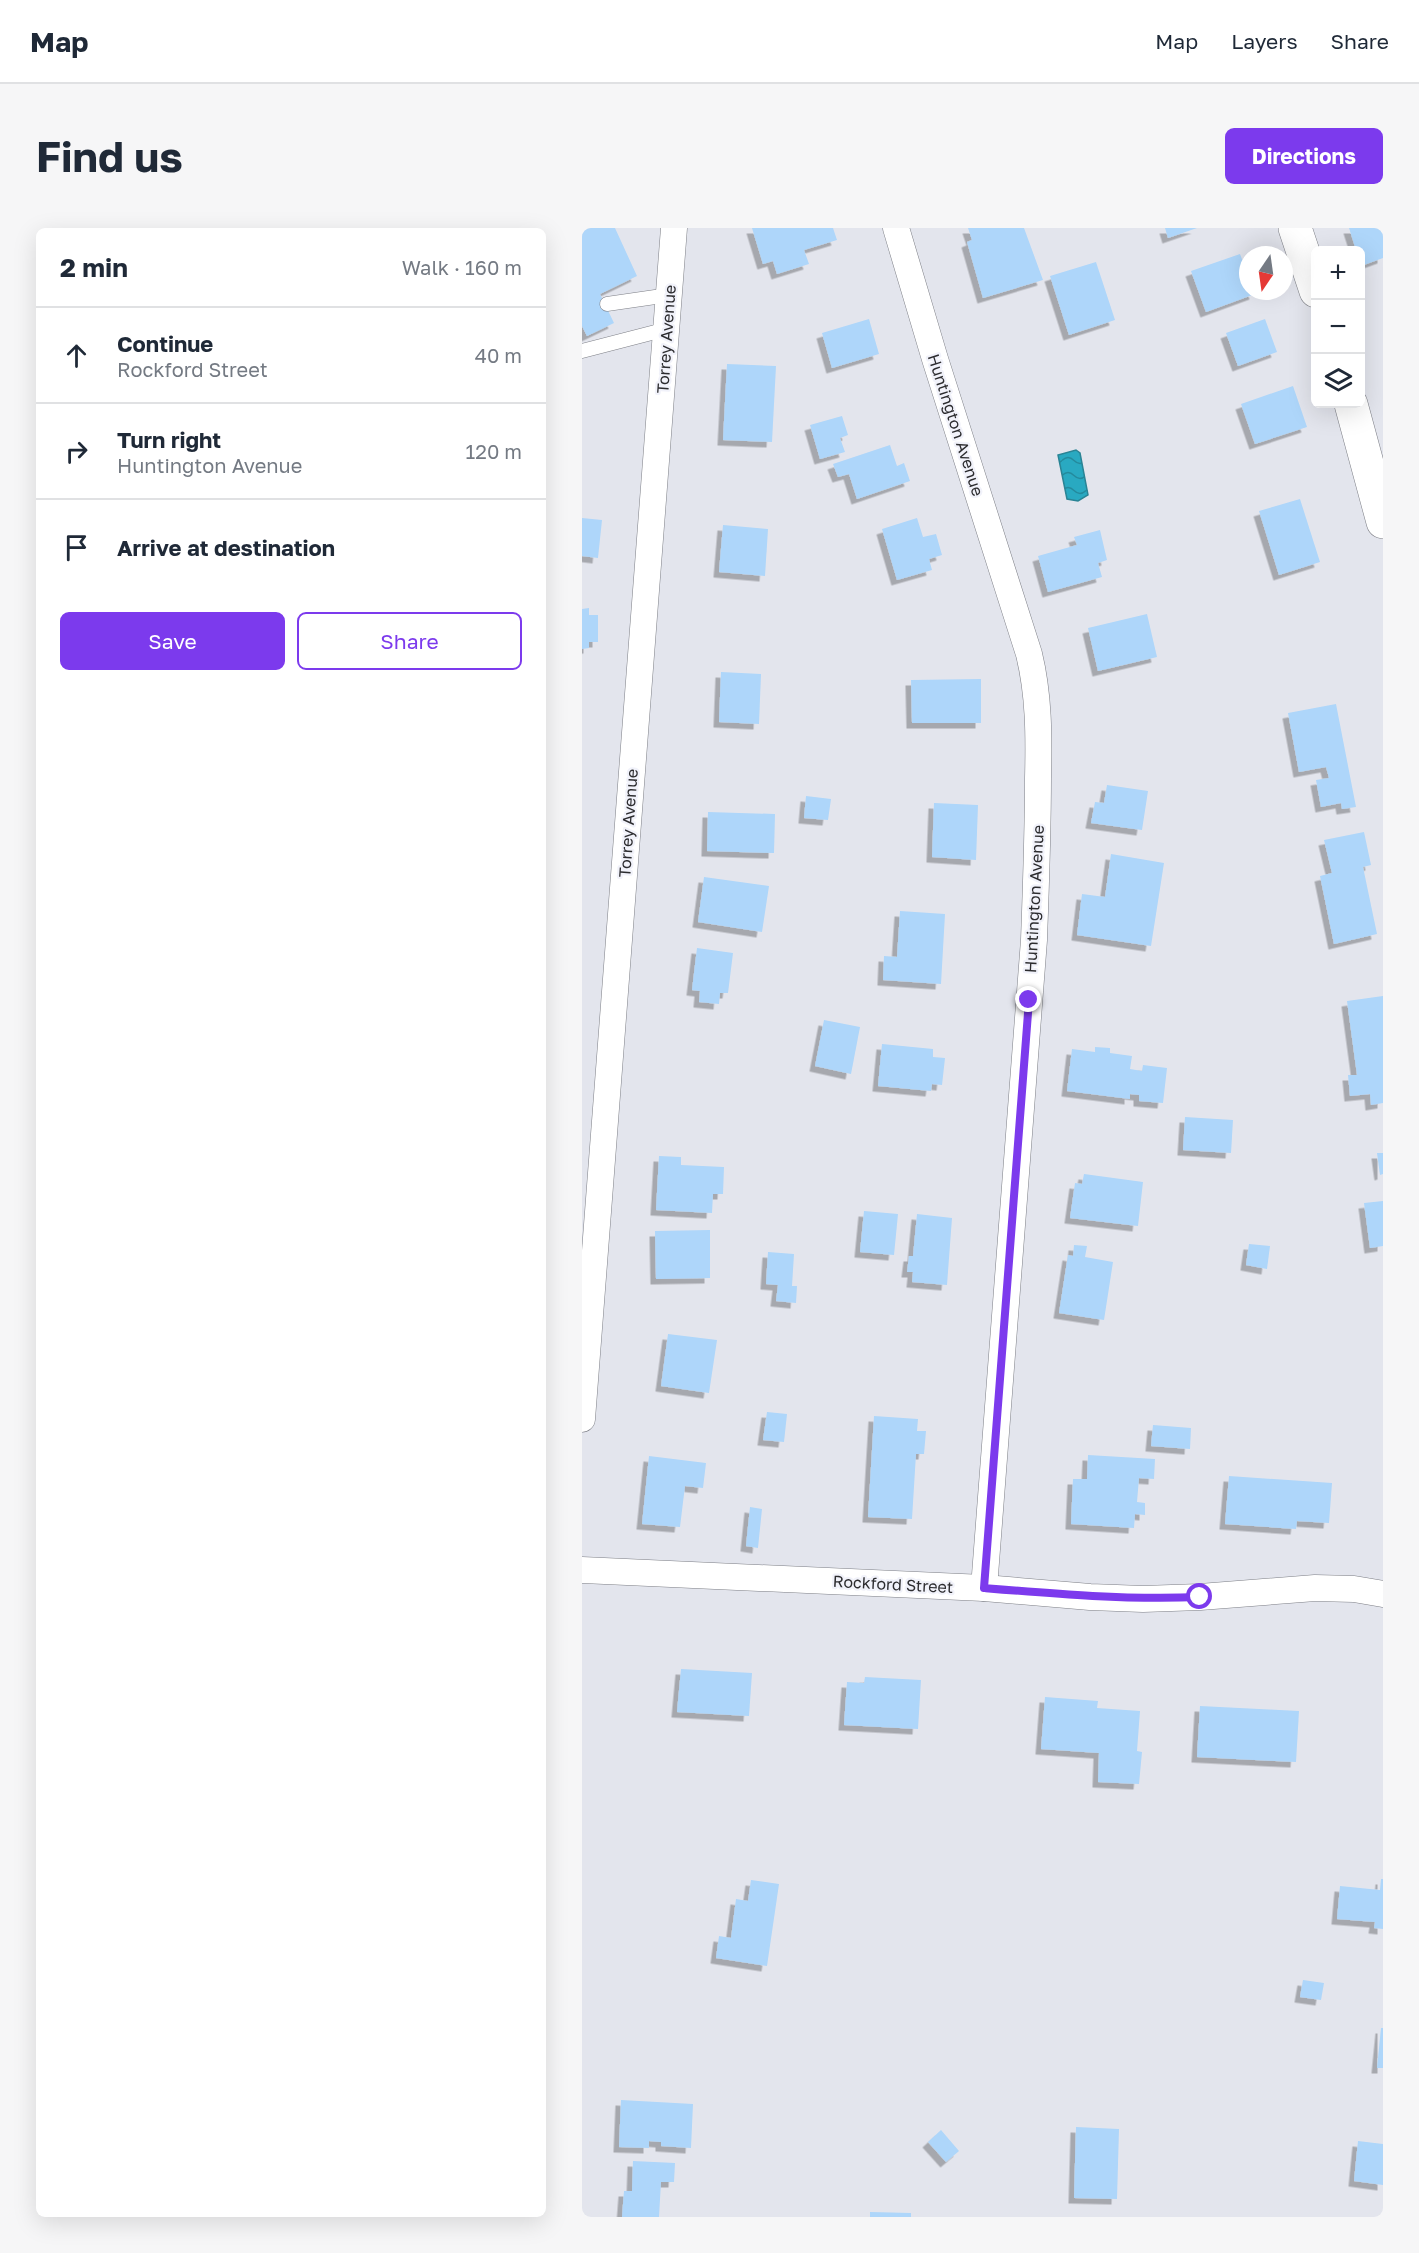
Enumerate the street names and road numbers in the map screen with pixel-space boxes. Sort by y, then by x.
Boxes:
street label: Torrey Avenue [652,284,680,394]
street label: Huntington Avenue [924,351,988,499]
street label: Torrey Avenue [614,768,642,878]
street label: Huntington Avenue [1020,824,1048,974]
street label: Rockford Street [832,1571,954,1597]

